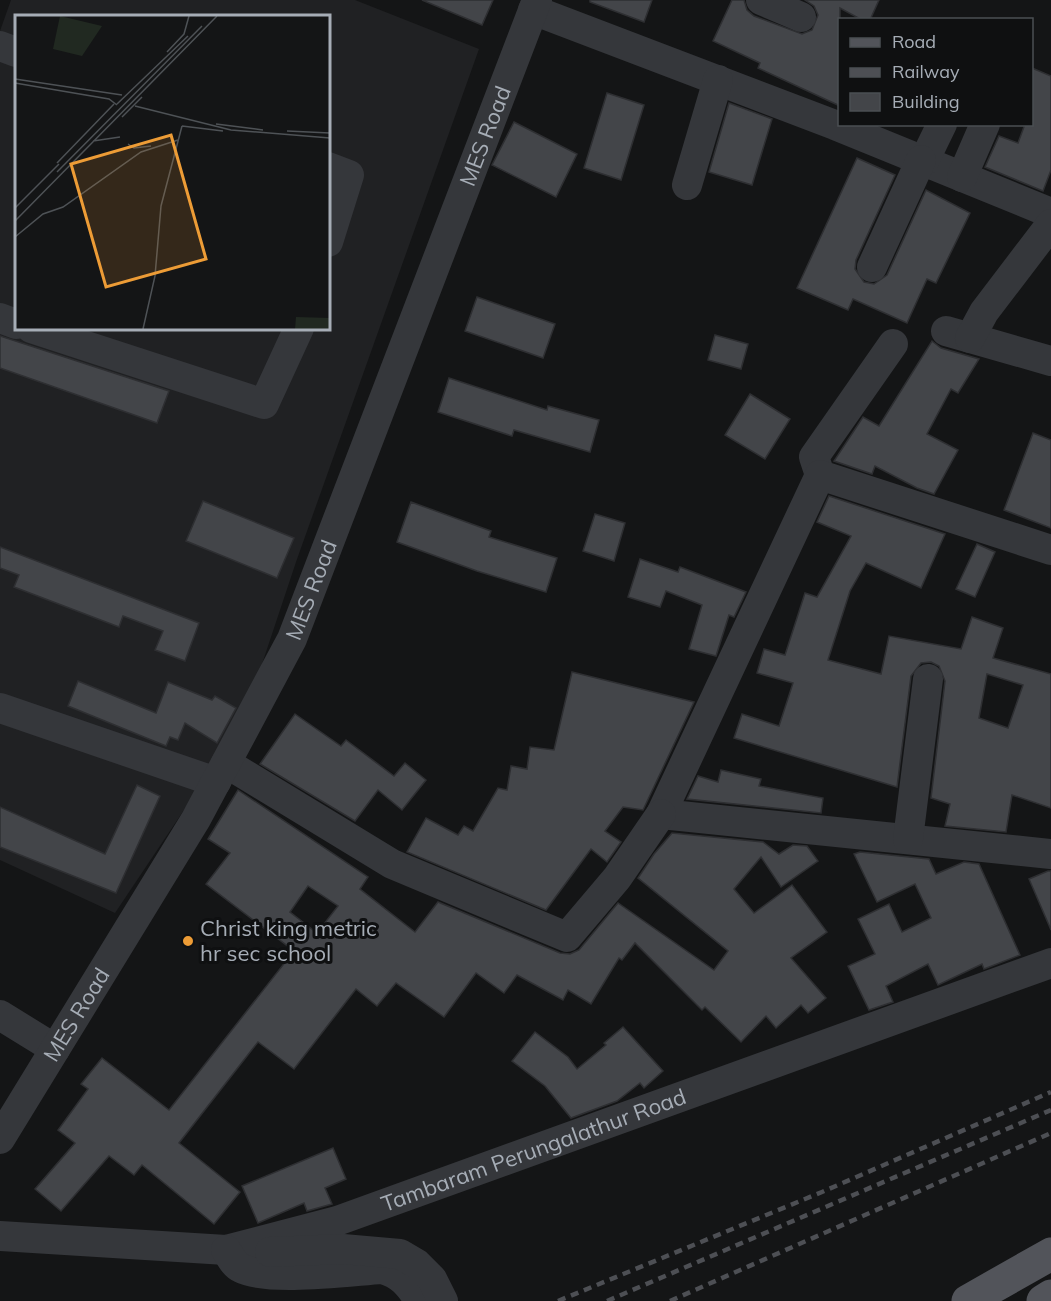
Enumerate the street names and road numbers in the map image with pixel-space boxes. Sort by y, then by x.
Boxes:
street label: MES Road [453,82,517,190]
street label: MES Road [279,536,343,644]
street label: MES Road [37,962,116,1067]
street label: Tambaram Perungalathur Road [377,1082,690,1218]

